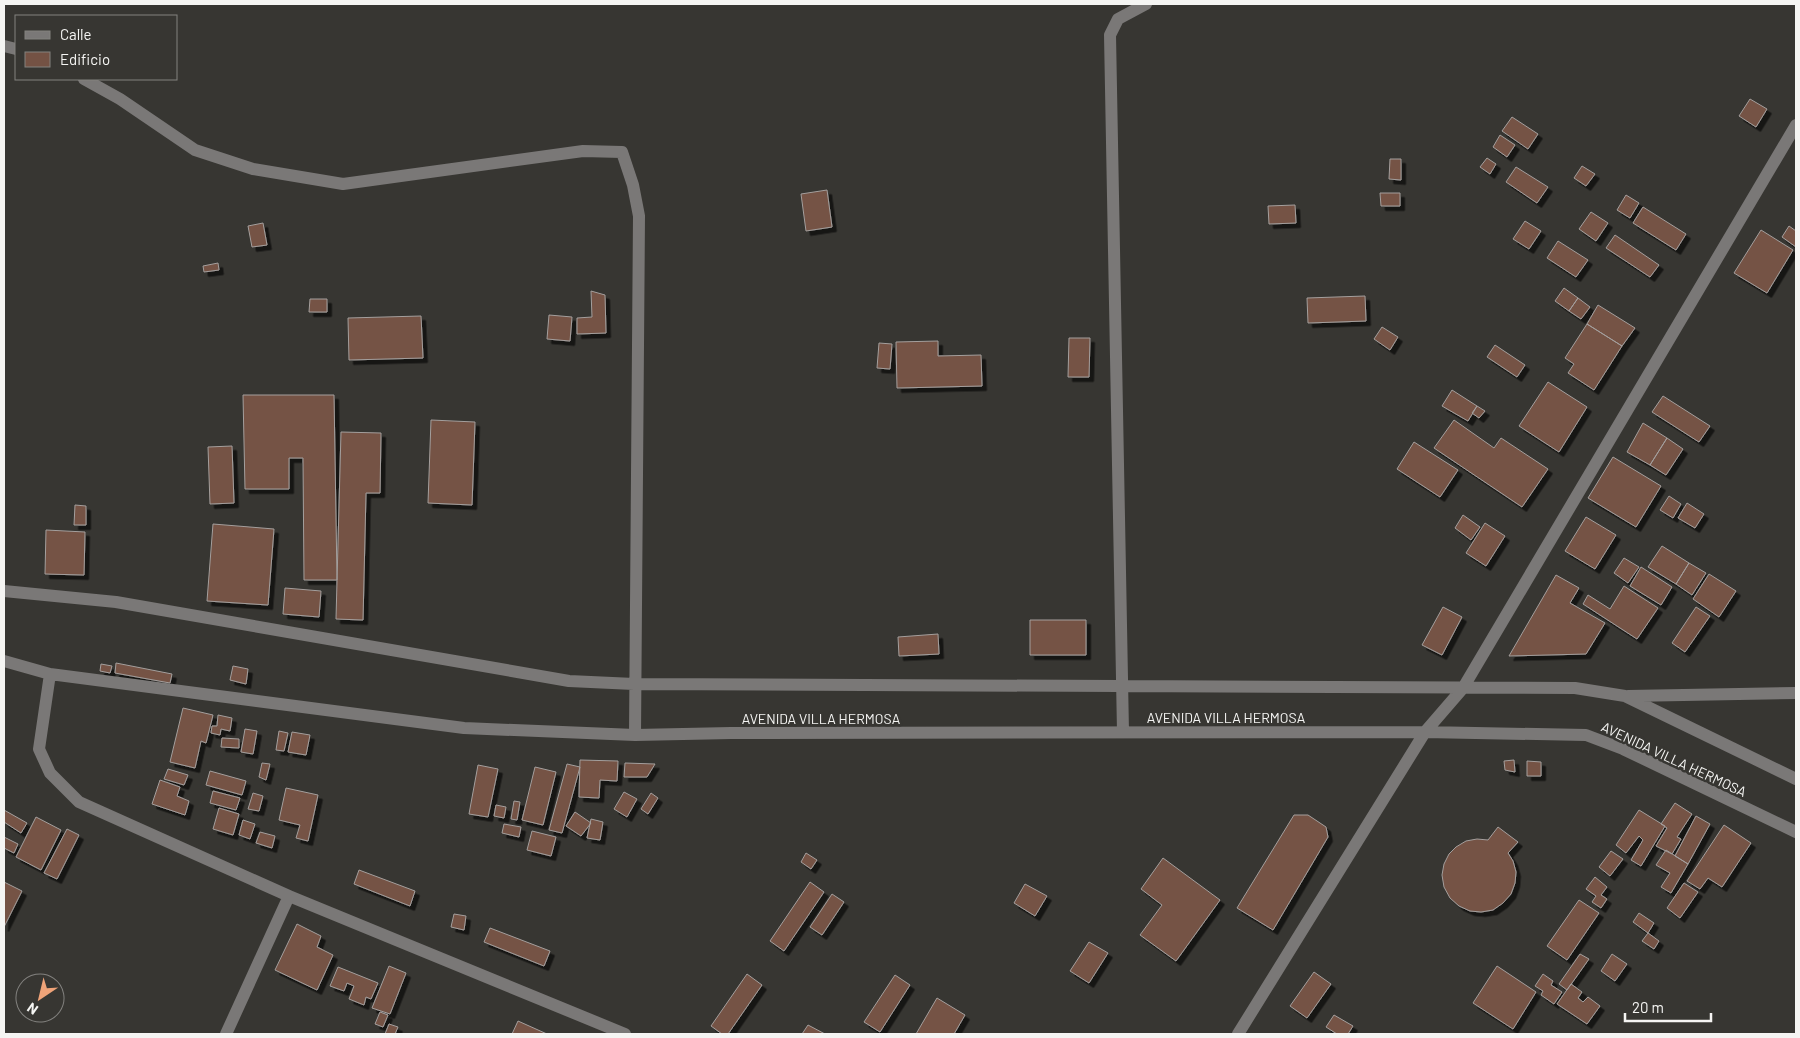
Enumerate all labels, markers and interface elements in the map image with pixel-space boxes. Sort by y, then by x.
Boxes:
legend [15,15,178,80]
text: Calle [60,25,92,43]
text: Edificio [60,50,110,68]
street label: AVENIDA VILLA HERMOSA [1147,709,1306,726]
street label: AVENIDA VILLA HERMOSA [742,710,901,727]
street label: AVENIDA VILLA HERMOSA [1599,718,1750,800]
north arrow [15,973,65,1023]
scale bar [1625,990,1711,1022]
text: 20 m [1632,998,1664,1016]
text: N [24,999,41,1019]

